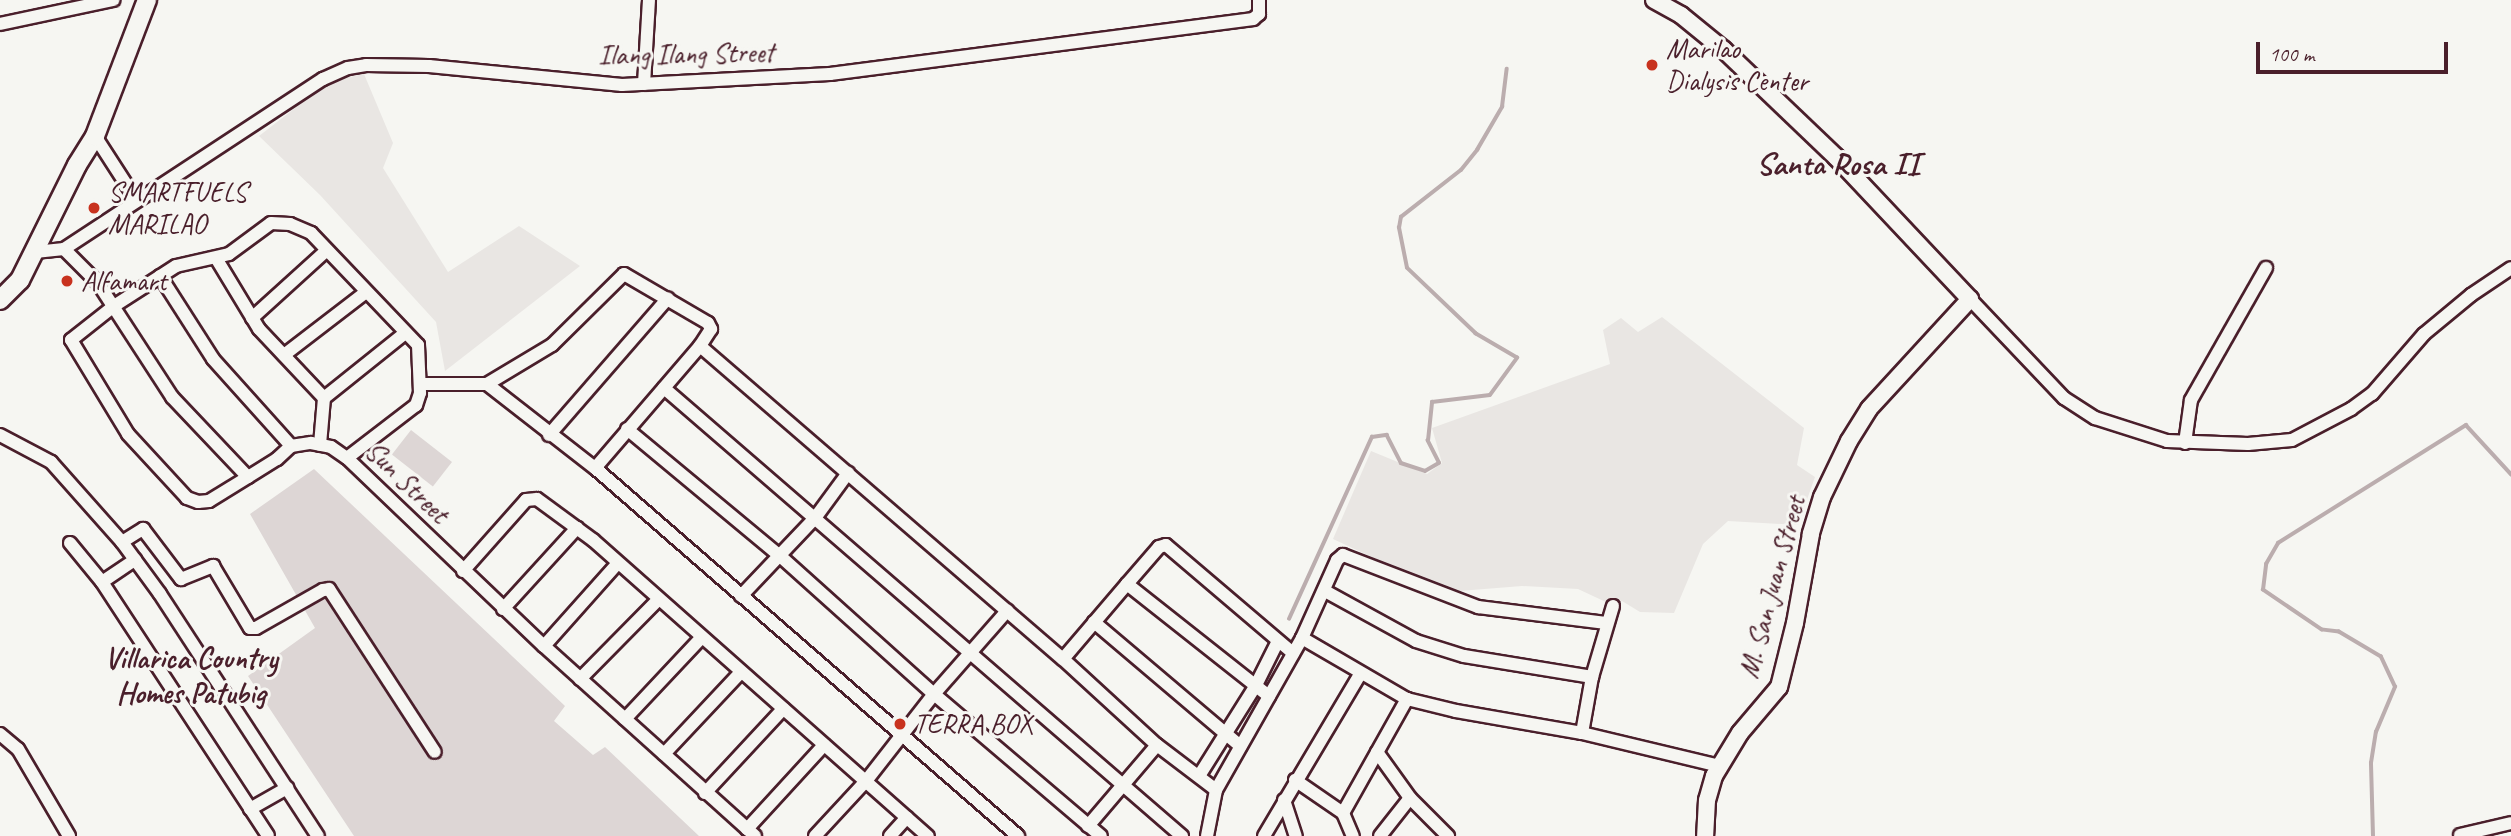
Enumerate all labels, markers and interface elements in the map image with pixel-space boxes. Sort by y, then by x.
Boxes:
scale bar [2259,28,2452,72]
place label: Marilao Dialysis Center [1666,32,1808,98]
street label: Ilang Ilang Street [597,36,775,72]
text: 100 m [2269,41,2314,67]
marker: Marilao Dialysis Center [1644,57,1660,73]
district label: Santa Rosa II [1756,145,1920,183]
place label: SMARTFUELS MARILAO [108,175,247,241]
marker: SMARTFUELS MARILAO [86,200,102,216]
place label: Alfamart [81,264,166,298]
marker: Alfamart [59,273,75,289]
street label: Sun Street [358,434,456,530]
street label: M. San Juan Street [1732,492,1812,682]
district label: Villarica Country Homes Patubig [105,640,277,710]
place label: TERRA BOX [914,707,1032,741]
marker: TERRA BOX [892,716,908,732]

